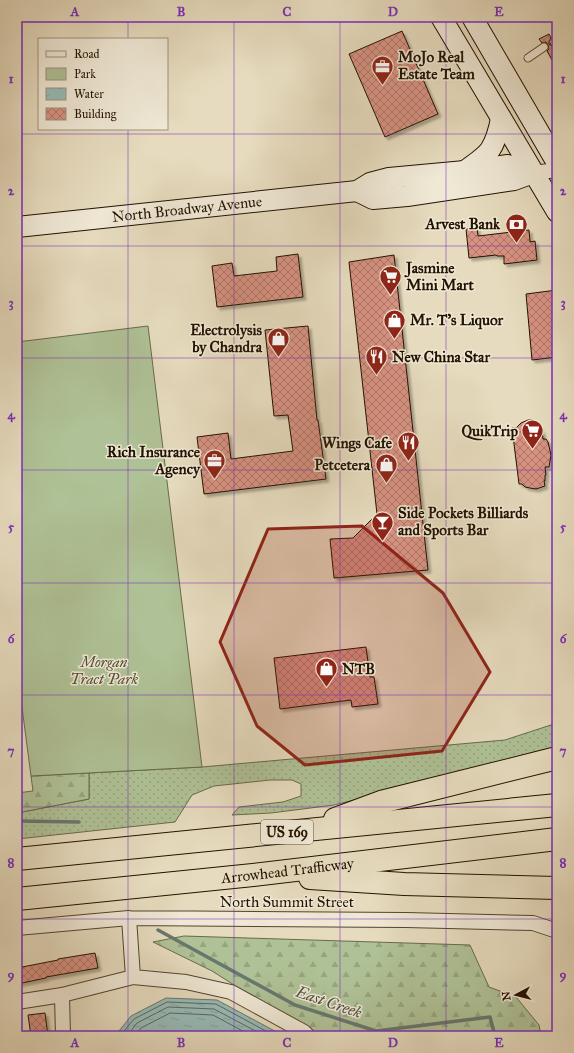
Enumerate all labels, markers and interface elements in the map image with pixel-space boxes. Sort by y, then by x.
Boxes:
text: A [70,4,80,20]
text: B [177,4,186,20]
text: C [283,4,292,20]
text: D [388,4,398,20]
text: E [494,4,504,20]
legend [38,38,168,130]
text: Road [74,47,100,61]
place label: MoJo Real Estate Team [398,48,475,83]
office icon: MoJo Real Estate Team [370,53,396,86]
text: Park [74,67,96,81]
text: 1 [8,71,14,87]
text: 1 [560,71,566,87]
text: Water [74,87,104,101]
text: Building [74,107,117,122]
text: 2 [8,183,15,199]
text: 2 [560,183,567,199]
street label: North Broadway Avenue [111,192,263,226]
bank icon: Arvest Bank [503,211,529,244]
place label: Arvest Bank [424,215,501,233]
place label: Jasmine Mini Mart [404,259,474,294]
supermarket icon: Jasmine Mini Mart [377,264,403,297]
text: 3 [8,295,14,311]
text: 3 [560,295,566,311]
shop icon: Mr. T's Liquor [382,307,408,340]
place label: Mr. T's Liquor [410,311,504,330]
place label: Electrolysis by Chandra [190,321,263,357]
shop icon: Electrolysis by Chandra [265,326,291,359]
restaurant icon: New China Star [363,344,389,377]
place label: New China Star [392,348,490,366]
text: 4 [7,407,15,423]
text: 4 [559,407,567,423]
supermarket icon: QuikTrip [520,418,546,451]
place label: QuikTrip [461,422,518,441]
restaurant icon: Wings Cafe [395,430,421,463]
place label: Wings Cafe [322,434,393,453]
place label: Rich Insurance Agency [107,443,201,479]
office icon: Rich Insurance Agency [202,448,228,481]
shop icon: Petcetera [373,452,399,485]
place label: Petcetera [314,456,371,474]
place label: Side Pockets Billiards and Sports Bar [398,504,529,540]
bar icon: Side Pockets Billiards and Sports Bar [370,509,396,542]
text: 5 [8,519,15,535]
text: 5 [560,519,567,535]
text: 6 [8,631,16,647]
text: 6 [560,631,568,647]
park label: Morgan Tract Park [70,653,138,688]
shop icon: NTB [314,656,340,689]
place label: NTB [342,660,375,678]
text: 7 [8,743,15,759]
text: 7 [560,743,567,759]
road number: US 169 [261,820,313,844]
street label: Arrowhead Trafficway [219,854,356,887]
text: 8 [8,855,15,871]
text: 8 [560,855,567,871]
street label: North Summit Street [220,893,355,911]
text: 9 [8,967,15,983]
text: 9 [560,967,567,983]
north arrow [496,975,536,1015]
water label: East Creek [293,982,364,1022]
text: N [499,990,514,1002]
text: A [70,1035,80,1051]
text: B [177,1035,186,1051]
text: C [283,1035,292,1051]
text: D [388,1035,398,1051]
text: E [494,1035,504,1051]

